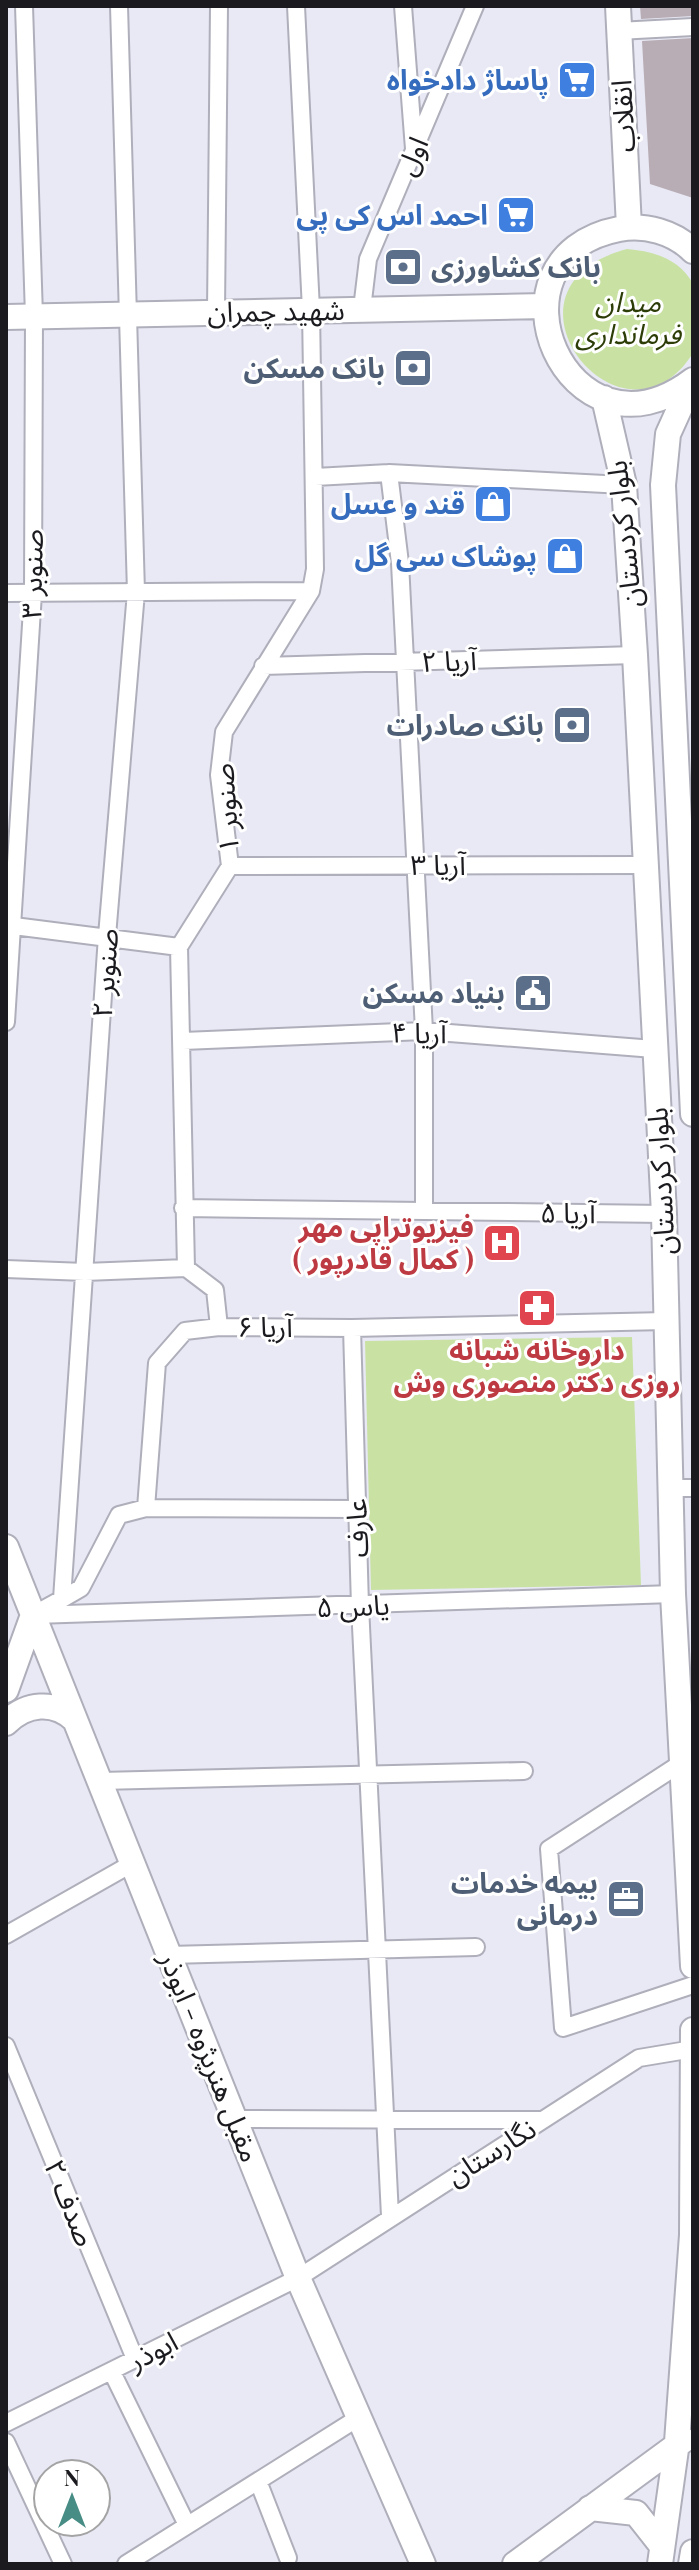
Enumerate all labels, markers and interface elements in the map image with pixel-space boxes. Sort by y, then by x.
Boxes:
supermarket icon: پاساژ دادخواه [556,59,598,101]
place label: پاساژ دادخواه [387,60,549,99]
street label: انقلاب [601,79,642,153]
street label: اول [386,130,435,181]
supermarket icon: احمد اس کی پی [495,194,537,236]
place label: احمد اس کی پی [296,195,488,234]
bank icon: بانک کشاورزی [382,246,424,288]
place label: بانک کشاورزی [431,247,601,284]
park label: میدان فرمانداری [575,282,682,351]
street label: شهید چمران [207,290,345,330]
bank icon: بانک مسکن [392,347,434,389]
place label: بانک مسکن [244,348,385,385]
street label: بلوار کردستان [596,459,649,610]
shop icon: قند و عسل [472,483,514,525]
place label: قند و عسل [331,484,465,521]
street label: صنوبر ۳ [11,529,50,619]
shop icon: پوشاک سی گل [544,535,586,577]
place label: پوشاک سی گل [354,536,537,575]
street label: آریا ۲ [421,640,479,679]
bank icon: بانک صادرات [551,704,593,746]
place label: بانک صادرات [386,705,544,742]
street label: صنوبر ۱ [203,762,246,854]
street label: آریا ۳ [410,845,468,882]
street label: صنوبر ۲ [82,927,125,1019]
public building icon: بنیاد مسکن [512,972,554,1014]
place label: بنیاد مسکن [362,973,505,1010]
street label: آریا ۴ [391,1013,449,1051]
street label: بلوار کردستان [637,1106,682,1256]
street label: آریا ۵ [540,1193,598,1231]
place label: فیزیوتراپی مهر ( کمال قادرپور ) [292,1207,474,1278]
hospital icon: فیزیوتراپی مهر ( کمال قادرپور ) [481,1222,523,1264]
pharmacy icon: داروخانه شبانه روزی دکتر منصوری وش [516,1287,558,1329]
street label: آریا ۶ [237,1307,295,1344]
place label: داروخانه شبانه روزی دکتر منصوری وش [393,1330,681,1399]
street label: عارف [336,1498,375,1558]
street label: یاس ۵ [316,1585,390,1624]
place label: بیمه خدمات درمانی [451,1863,598,1932]
office icon: بیمه خدمات درمانی [605,1878,647,1920]
street label: مقبل هنرپژوه - ابوذر [151,1945,270,2168]
street label: نگارستان [438,2109,542,2193]
street label: صدف ۲ [37,2153,106,2251]
street label: ابوذر [120,2322,183,2378]
north arrow [32,2458,112,2538]
text: N [64,2462,80,2492]

